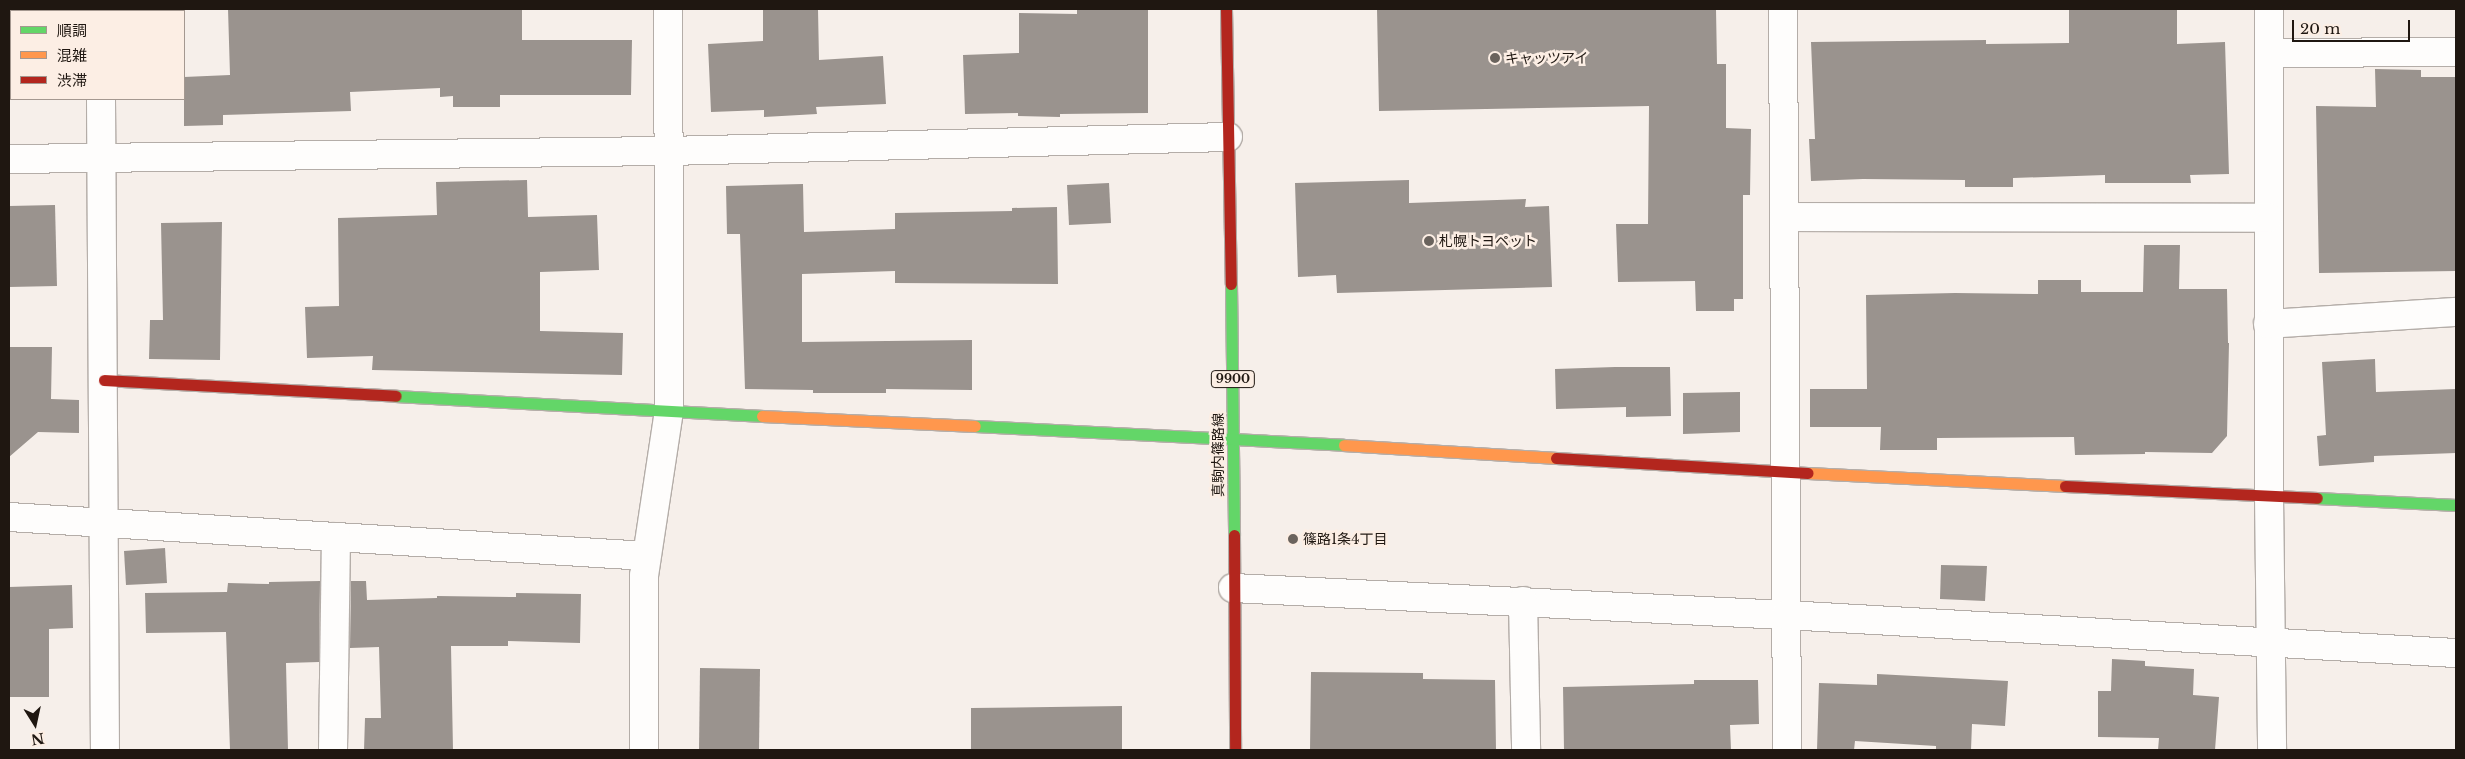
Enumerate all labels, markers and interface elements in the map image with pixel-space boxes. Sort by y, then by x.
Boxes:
legend [10,10,185,100]
scale bar [2295,10,2412,42]
text: 20 m [2300,19,2340,38]
text: 順調 [57,21,87,40]
text: 混雑 [57,46,87,65]
place label: キャッツアイ [1505,50,1589,66]
marker: キャッツアイ [1489,52,1501,64]
text: 渋滞 [57,71,87,90]
place label: 札幌トヨペット [1439,233,1537,249]
marker: 札幌トヨペット [1423,235,1435,247]
road number: 9900 [1210,369,1256,388]
street label: 真駒内篠路線 [1210,413,1226,497]
place label: 篠路1条4丁目 [1303,531,1387,547]
marker: 篠路1条4丁目 [1287,533,1299,545]
north arrow [10,699,60,749]
text: N [30,729,46,749]

